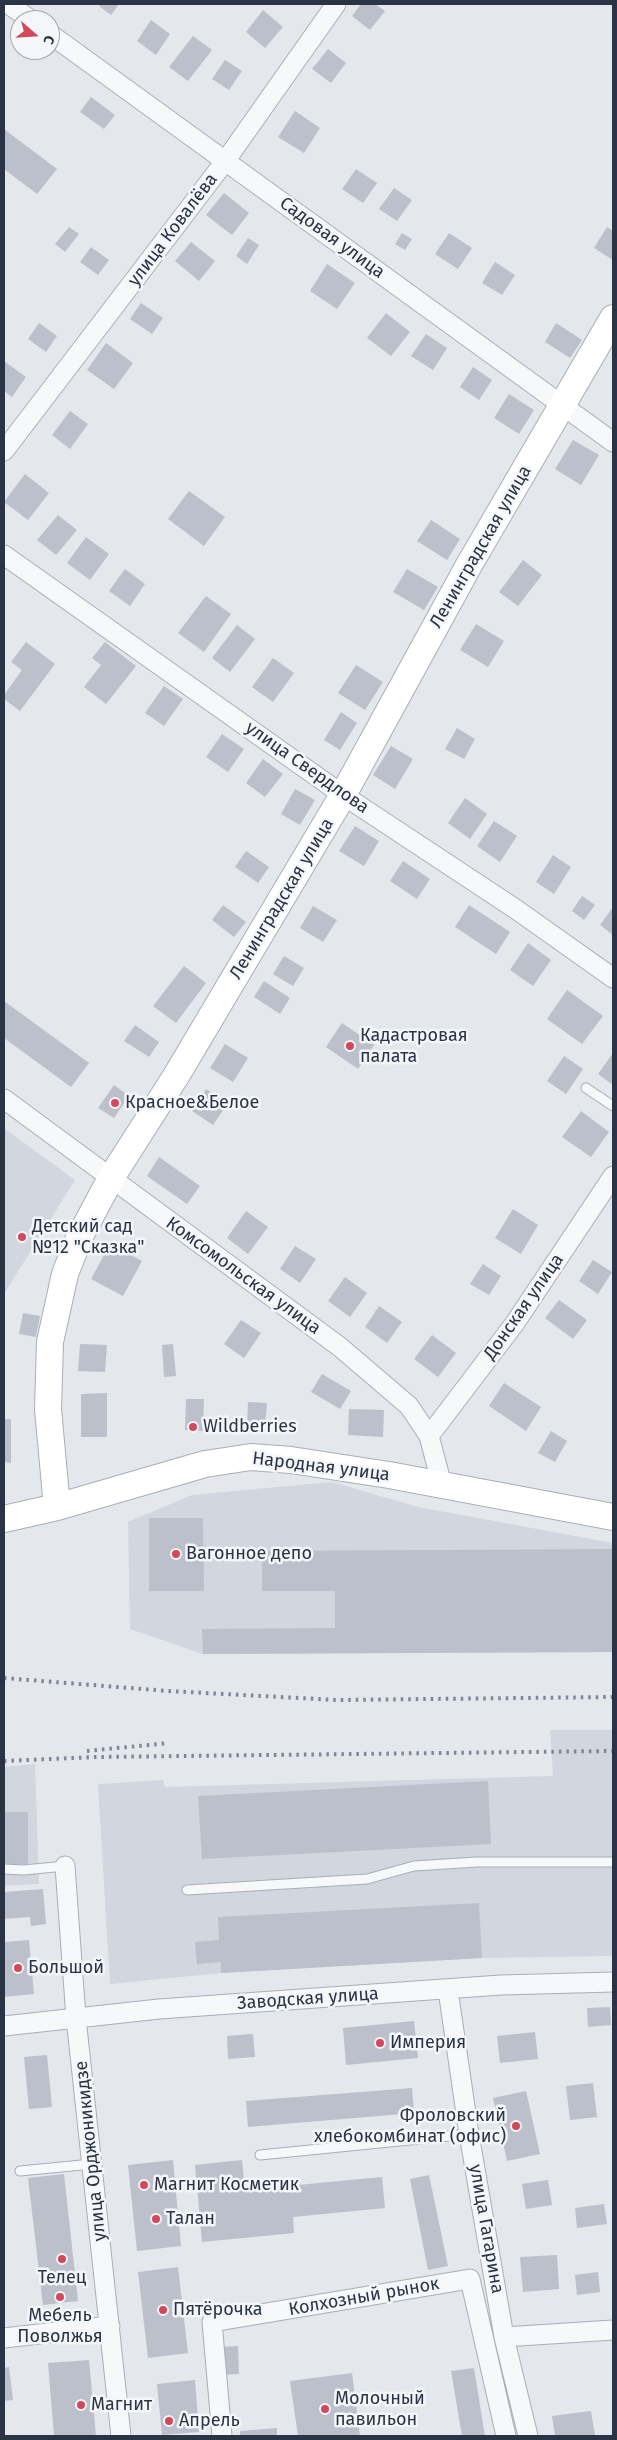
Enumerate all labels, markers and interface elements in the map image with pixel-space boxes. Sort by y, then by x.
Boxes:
north arrow [10,10,60,60]
text: С [39,33,58,46]
street label: улица Ковалёва [124,169,222,291]
street label: Садовая улица [275,193,389,283]
street label: Ленинградская улица [426,462,536,632]
street label: улица Свердлова [241,717,373,819]
street label: Ленинградская улица [225,815,339,983]
place label: Кадастровая палата [360,1025,468,1068]
marker: Кадастровая палата [344,1040,356,1052]
place label: Красное&Белое [125,1092,259,1114]
marker: Красное&Белое [109,1097,121,1109]
street label: Комсомольская улица [161,1213,325,1339]
place label: Детский сад №12 "Сказка" [32,1216,144,1258]
marker: Детский сад №12 "Сказка" [16,1231,28,1243]
street label: Донская улица [479,1250,569,1364]
place label: Wildberries [203,1416,297,1438]
marker: Wildberries [187,1421,199,1433]
street label: Народная улица [251,1448,391,1486]
place label: Вагонное депо [186,1543,312,1565]
marker: Вагонное депо [170,1548,182,1560]
place label: Большой [28,1957,104,1979]
marker: Большой [12,1962,24,1974]
street label: Заводская улица [236,1983,380,2015]
place label: Империя [390,2032,466,2054]
marker: Империя [374,2037,386,2049]
street label: улица Орджоникидзе [71,2060,111,2242]
place label: Фроловский хлебокомбинат (офис) [314,2105,506,2148]
marker: Фроловский хлебокомбинат (офис) [510,2120,522,2132]
street label: улица Гагарина [464,2163,508,2295]
place label: Магнит Косметик [154,2174,299,2196]
marker: Магнит Косметик [138,2179,150,2191]
place label: Талан [166,2208,215,2230]
marker: Талан [150,2213,162,2225]
marker: Телец [56,2253,68,2265]
place label: Телец [38,2267,86,2289]
street label: Колхозный рынок [287,2273,441,2321]
marker: Мебель Поволжья [54,2291,66,2303]
place label: Пятёрочка [173,2299,263,2321]
marker: Пятёрочка [157,2304,169,2316]
place label: Мебель Поволжья [17,2305,103,2348]
place label: Молочный павильон [335,2388,425,2430]
place label: Магнит [91,2394,152,2416]
marker: Магнит [75,2399,87,2411]
marker: Молочный павильон [319,2403,331,2415]
place label: Апрель [179,2410,240,2432]
marker: Апрель [163,2415,175,2427]

